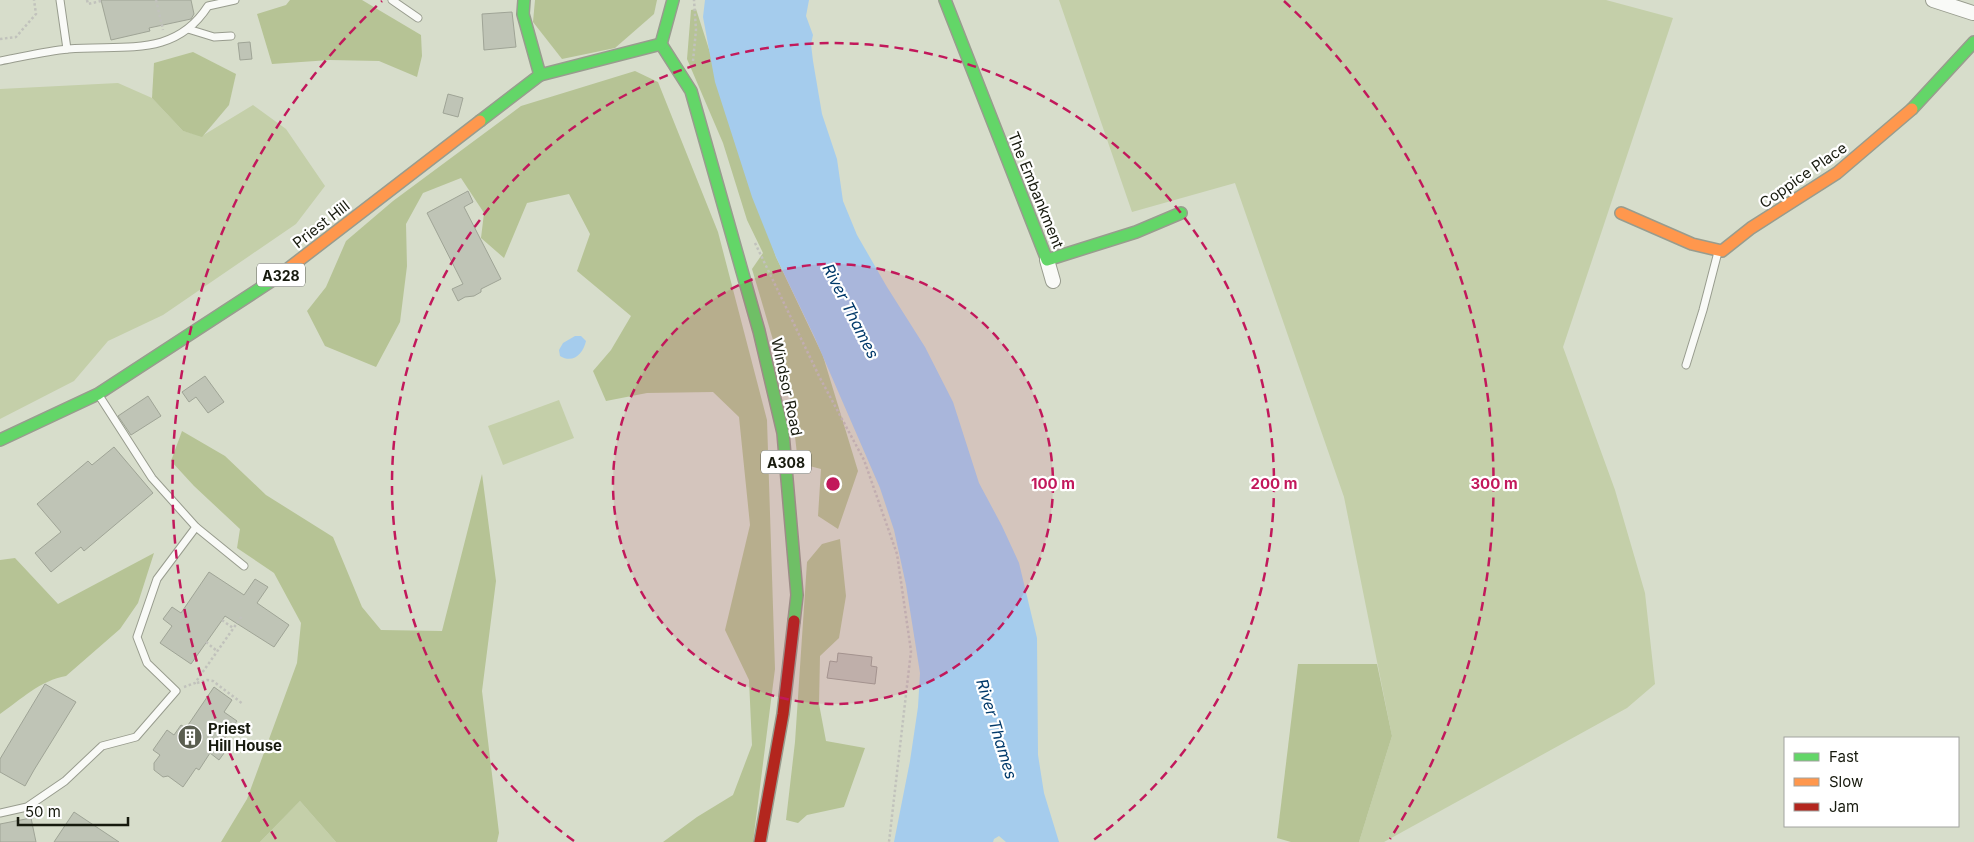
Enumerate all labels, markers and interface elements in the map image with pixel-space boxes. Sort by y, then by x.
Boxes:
street label: The Embankment [1004,129,1068,251]
street label: Coppice Place [1756,138,1850,212]
street label: Priest Hill [289,196,353,252]
water label: River Thames [819,260,883,362]
road number: A328 [257,264,305,286]
street label: Windsor Road [767,336,807,438]
road number: A308 [761,451,811,474]
text: 100 m [1031,474,1075,493]
text: 200 m [1251,474,1297,493]
text: 300 m [1470,474,1518,493]
centre of rings [824,475,842,493]
water label: River Thames [972,676,1022,782]
place label: Priest Hill House [208,719,282,755]
building icon: Priest Hill House [177,724,203,750]
legend [1784,737,1959,827]
text: Fast [1829,747,1859,766]
text: Slow [1829,772,1863,791]
scale bar [18,794,128,826]
text: Jam [1829,797,1859,816]
text: 50 m [25,802,61,821]

